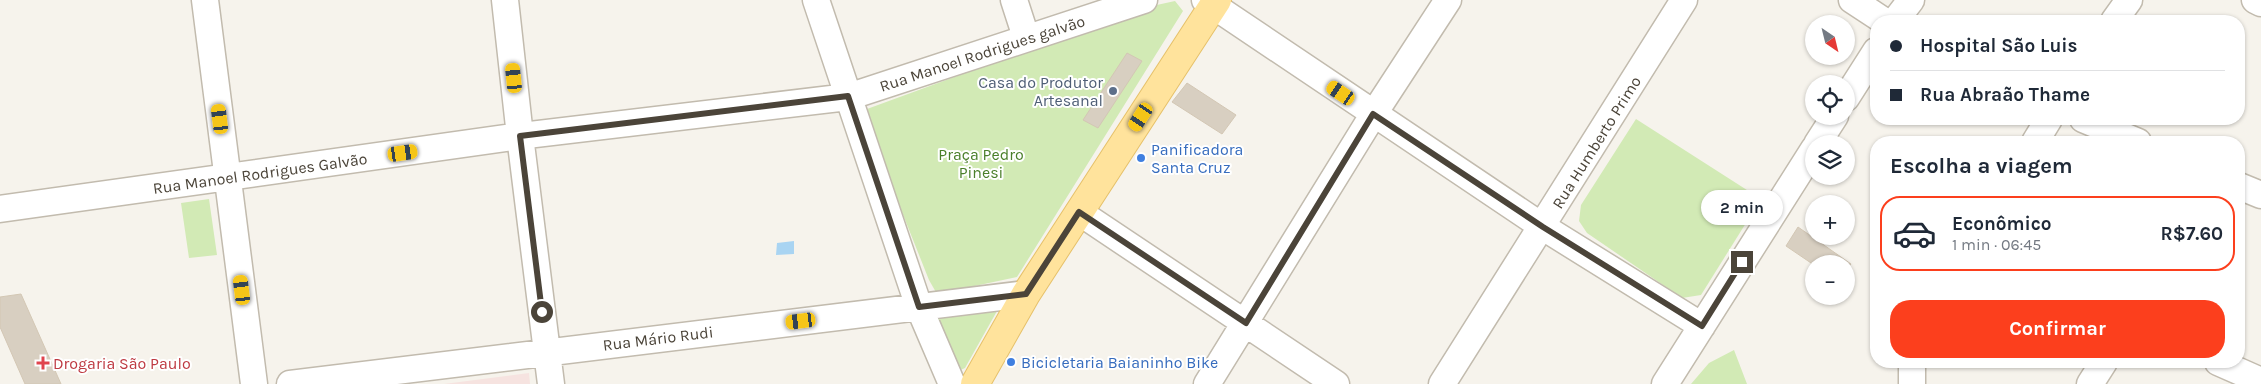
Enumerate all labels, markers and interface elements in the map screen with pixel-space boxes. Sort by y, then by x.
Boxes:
street label: Rua Manoel Rodrigues galvão [877,11,1087,96]
north arrow [1805,15,1855,65]
map controls [1805,15,1855,305]
text: Hospital São Luis [1920,35,2078,57]
car [504,62,523,94]
place label: Casa do Produtor Artesanal [978,73,1103,110]
street label: Rua Humberto Primo [1548,73,1645,212]
button: locate [1805,75,1855,125]
car [1324,78,1357,108]
text: Rua Abraão Thame [1920,84,2090,106]
marker: Casa do Produtor Artesanal [1107,85,1119,97]
car [1126,100,1155,134]
car [210,103,229,135]
button: layers [1805,135,1855,185]
place label: Panificadora Santa Cruz [1151,140,1243,177]
car [387,143,418,163]
park label: Praça Pedro Pinesi [938,145,1024,182]
street label: Rua Manoel Rodrigues Galvão [152,149,368,198]
marker: Panificadora Santa Cruz [1135,152,1147,164]
text: Escolha a viagem [1890,153,2073,179]
callout: 2 min [1701,190,1783,224]
button: + [1805,195,1855,245]
text: 2 min [1720,198,1764,217]
icon: car [1892,211,1937,256]
text: Econômico [1952,213,2052,235]
text: R$7.60 [2161,223,2223,245]
text: 1 min · 06:45 [1952,235,2041,254]
route end [1731,251,1753,273]
button: − [1805,255,1855,305]
car [232,274,251,306]
button: Confirmar [1890,300,2225,358]
route start [531,301,553,323]
car [785,312,816,330]
street label: Rua Mário Rudi [602,322,714,355]
place label: Bicicletaria Baianinho Bike [1021,353,1218,372]
place label: Drogaria São Paulo [53,354,191,373]
marker: Bicicletaria Baianinho Bike [1005,356,1017,368]
marker: Drogaria São Paulo [37,357,49,369]

